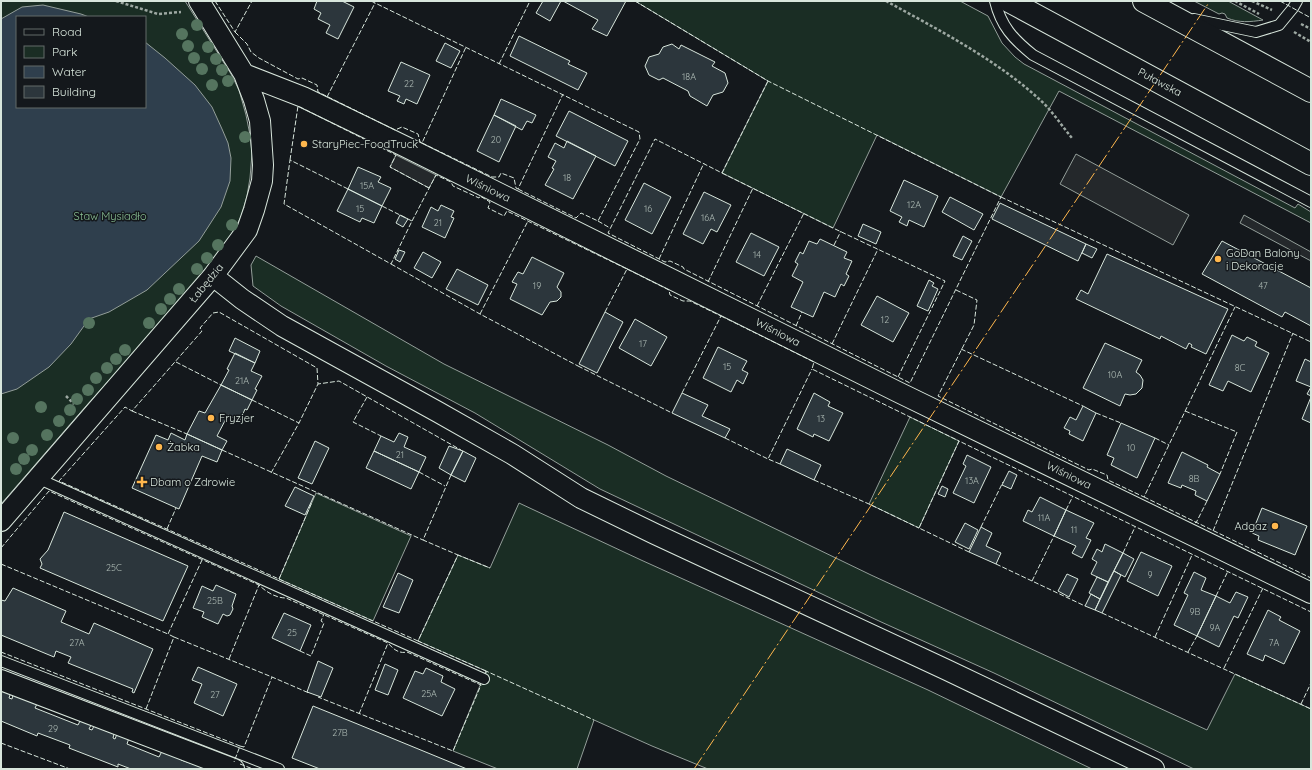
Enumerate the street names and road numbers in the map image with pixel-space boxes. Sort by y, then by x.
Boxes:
street label: Puławska [1136,65,1184,99]
street label: Wiśniowa [463,171,513,205]
street label: Łabędzia [186,260,226,306]
street label: Wiśniowa [753,315,803,349]
street label: Wiśniowa [1044,458,1094,492]

